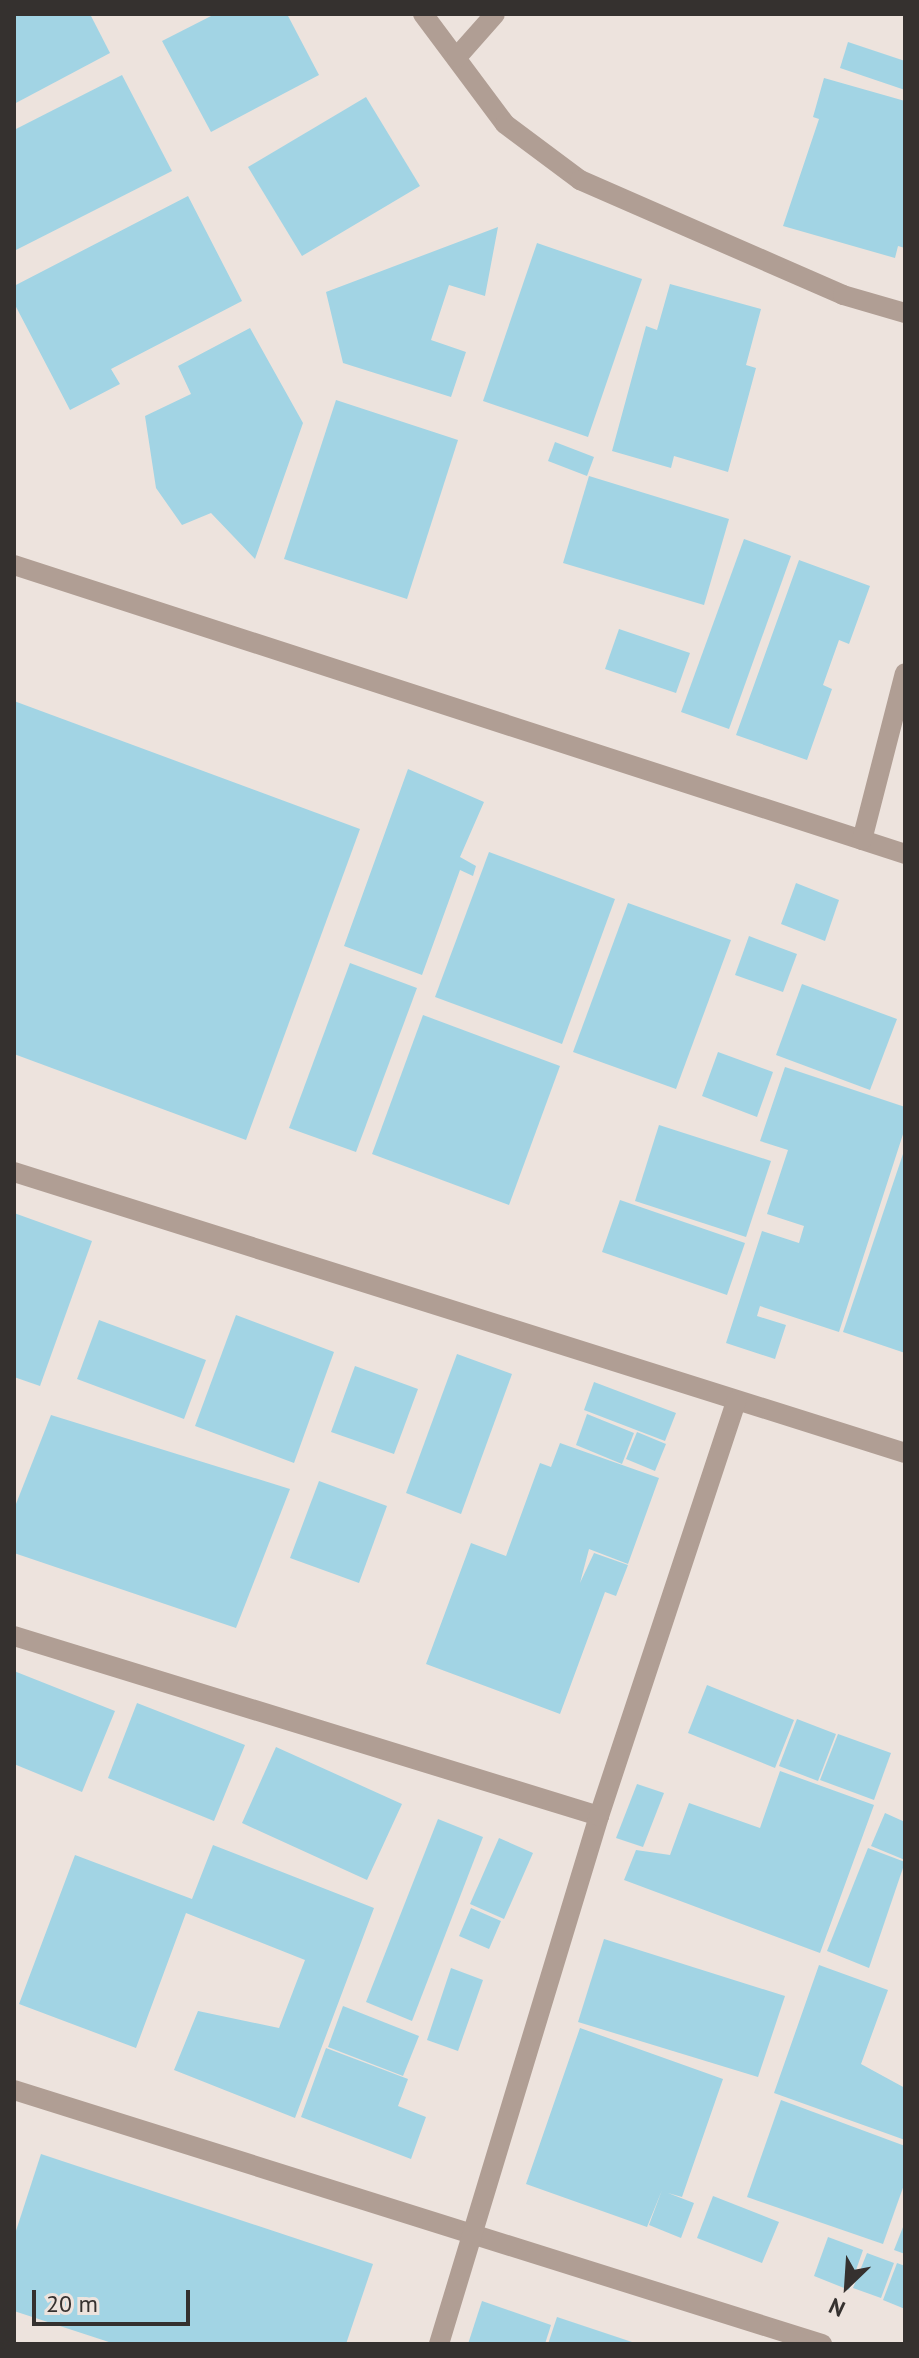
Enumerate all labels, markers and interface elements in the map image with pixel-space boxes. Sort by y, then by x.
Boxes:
north arrow [807,2246,887,2326]
scale bar [36,2274,194,2324]
text: 20 m [46,2288,98,2319]
text: N [824,2292,849,2323]

